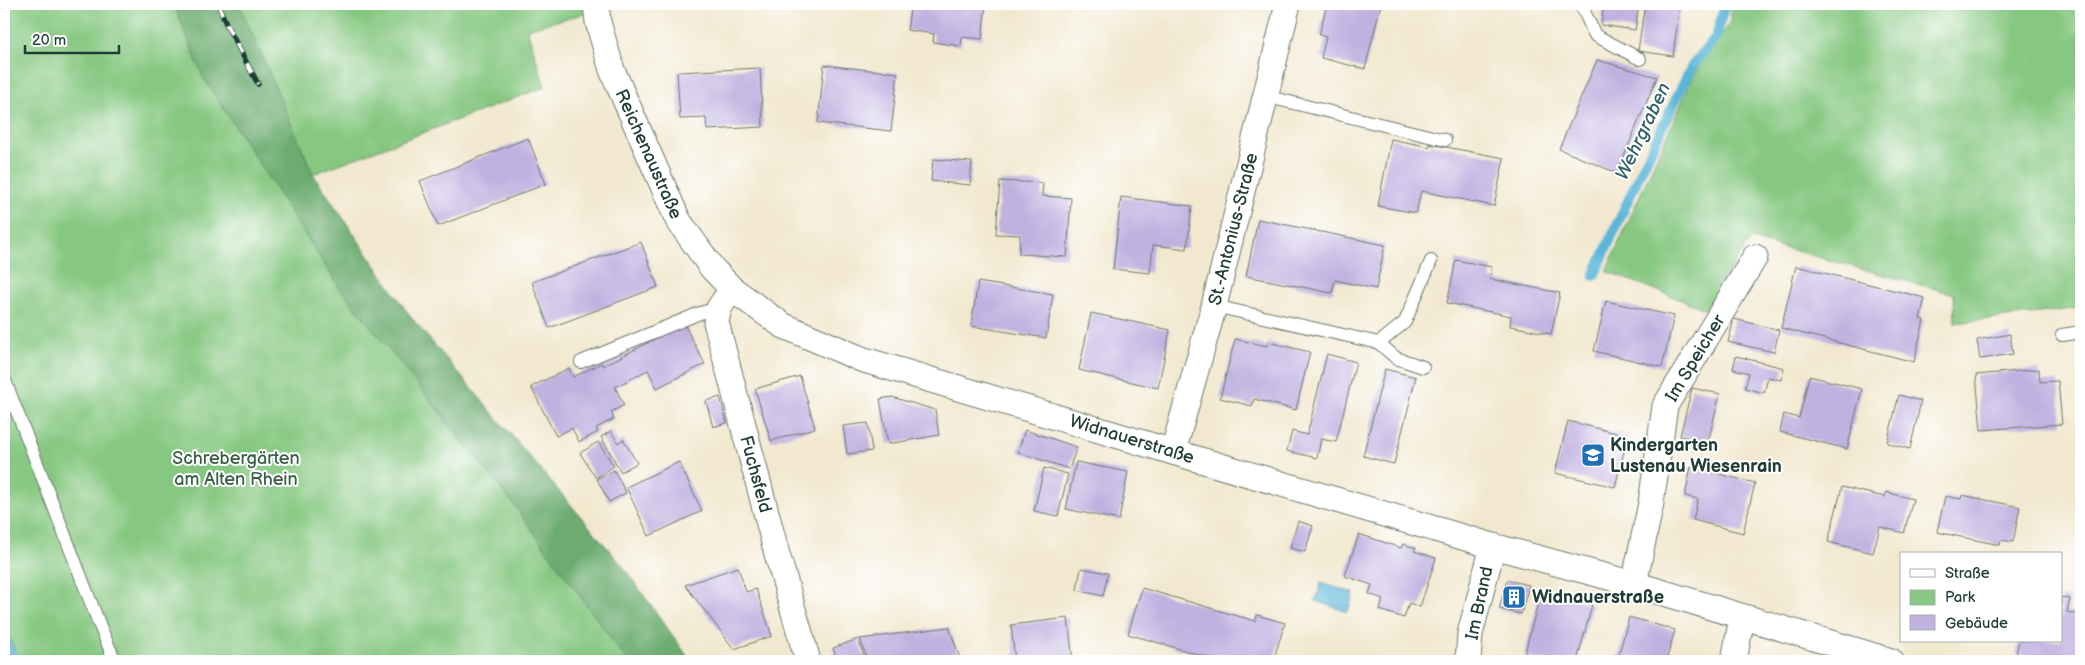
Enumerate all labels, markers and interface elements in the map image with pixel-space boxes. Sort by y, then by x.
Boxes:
scale bar [25,22,119,54]
text: 20 m [32,31,66,50]
water label: Wehrgraben [1611,79,1676,184]
street label: Reichenaustraße [611,86,687,223]
street label: St.-Antonius-Straße [1204,151,1263,307]
street label: Im Speicher [1661,310,1730,406]
street label: Widnauerstraße [1067,411,1197,468]
street label: Fuchsfeld [735,433,776,515]
place label: Kindergarten Lustenau Wiesenrain [1610,435,1782,477]
school or university icon: Kindergarten Lustenau Wiesenrain [1580,442,1606,468]
park label: Schrebergärten am Alten Rhein [172,448,300,490]
legend [1900,552,2062,642]
text: Straße [1945,564,1990,583]
street label: Im Brand [1461,565,1497,642]
building icon: Widnauerstraße [1501,584,1527,610]
place label: Widnauerstraße [1532,587,1664,608]
text: Park [1945,588,1976,607]
text: Gebäude [1945,614,2008,633]

